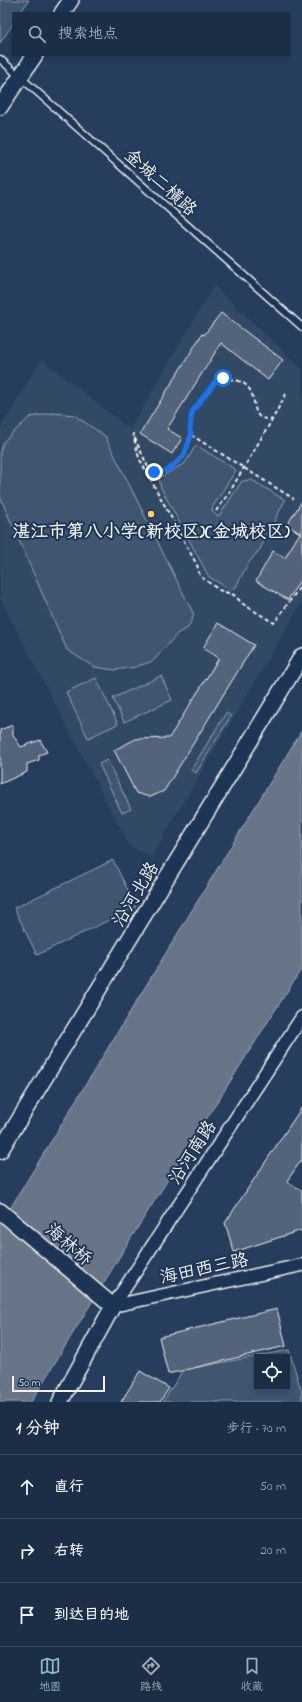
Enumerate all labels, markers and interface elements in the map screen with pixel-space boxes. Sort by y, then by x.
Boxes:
search box [12,12,290,56]
icon: search [26,23,48,45]
text: 搜索地点 [58,23,118,45]
street label: 金城二横路 [118,144,202,223]
route start [214,369,232,387]
route end [145,463,163,481]
marker: 湛江市第八小学(新校区)(金城校区) [146,509,156,519]
place label: 湛江市第八小学(新校区)(金城校区) [12,520,291,546]
street label: 沿河北路 [107,857,166,933]
street label: 沿河南路 [163,1116,224,1190]
street label: 海林桥 [39,1218,97,1273]
street label: 海田西三路 [158,1248,251,1292]
map controls [254,1354,290,1390]
button: locate [254,1354,290,1390]
scale bar [12,1374,105,1393]
text: 50 m [18,1375,40,1391]
text: 1 分钟 [16,1416,60,1441]
text: 步行 · 70 m [226,1419,286,1438]
icon: ahead [16,1476,38,1498]
text: 直行 [54,1476,84,1498]
text: 50 m [260,1477,286,1496]
icon: right [16,1540,38,1562]
text: 右转 [54,1540,84,1562]
text: 20 m [261,1541,286,1560]
icon: arrive [16,1604,38,1626]
text: 到达目的地 [54,1604,129,1626]
tab: 地图 [39,1655,61,1695]
tab: 路线 [140,1655,162,1695]
tab: 收藏 [241,1655,263,1695]

